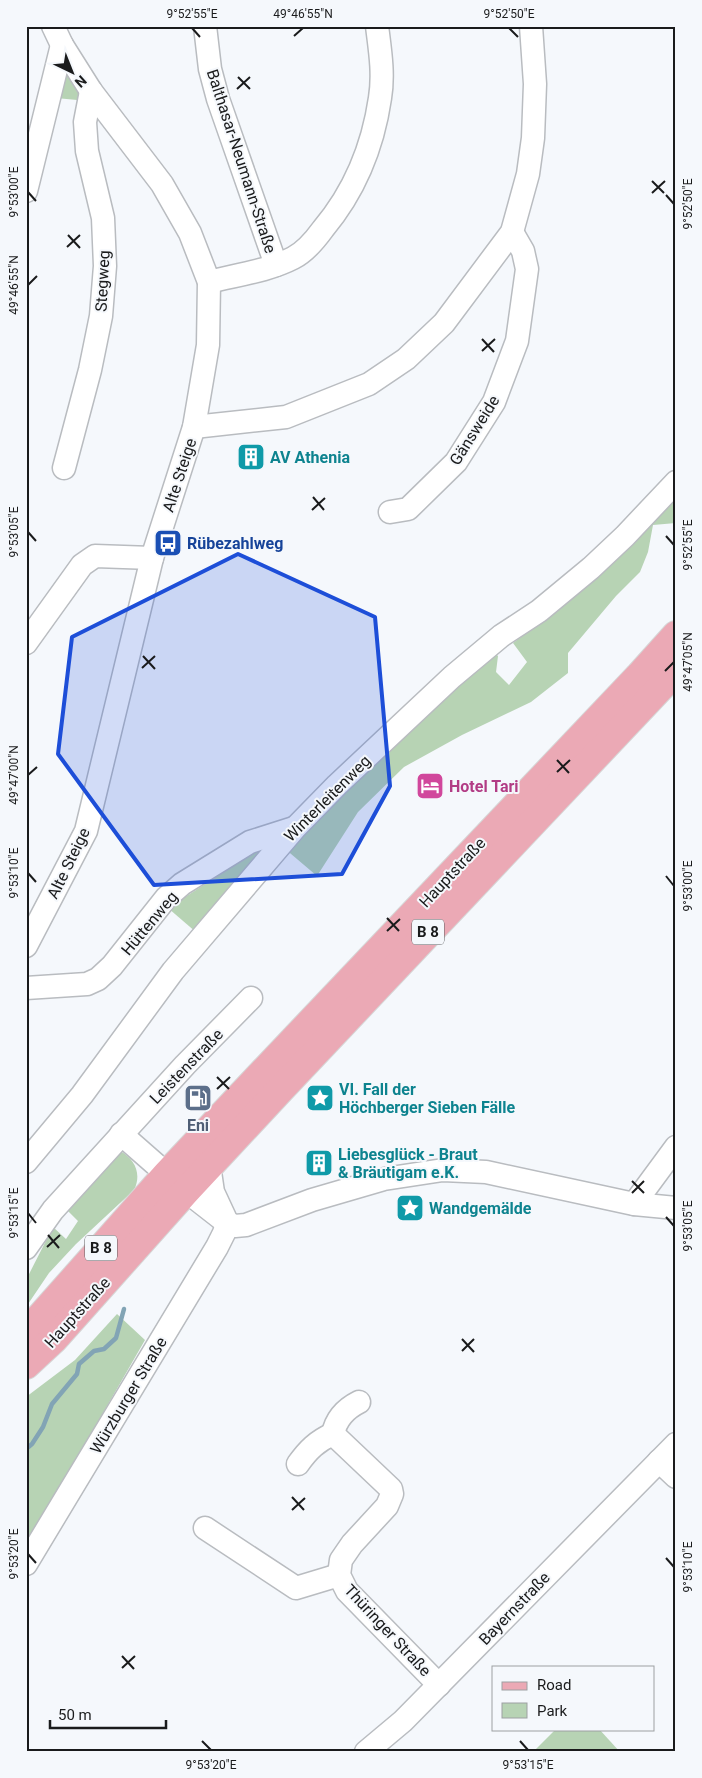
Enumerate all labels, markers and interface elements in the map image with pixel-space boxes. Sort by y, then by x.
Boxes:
text: 9°52'55"E [167,7,218,21]
text: 49°46'55"N [273,7,333,21]
text: 9°52'50"E [484,7,535,21]
north arrow [48,48,98,98]
street label: Balthasar-Neumann-Straße [203,67,280,255]
text: N [72,72,90,91]
text: 9°53'00"E [7,166,21,217]
text: 9°52'50"E [681,178,695,229]
street label: Stegweg [91,250,114,312]
text: 49°46'55"N [7,255,21,315]
street label: Gänsweide [446,392,503,469]
street label: Alte Steige [159,436,200,515]
building icon: AV Athenia [236,442,266,472]
place label: AV Athenia [270,448,350,467]
text: 9°53'05"E [7,506,21,557]
text: 9°52'55"E [681,519,695,570]
bus stop icon: Rübezahlweg [153,528,183,558]
place label: Rübezahlweg [187,534,283,553]
text: 49°47'05"N [681,632,695,692]
text: 49°47'00"N [7,745,21,805]
street label: Winterleitenweg [280,751,375,846]
hotel icon: Hotel Tari [415,771,445,801]
place label: Hotel Tari [449,777,519,796]
street label: Alte Steige [43,825,94,902]
street label: Hauptstraße [415,834,489,911]
text: 9°53'10"E [7,847,21,898]
text: 9°53'00"E [681,860,695,911]
street label: Hüttenweg [117,888,182,959]
road number: B 8 [412,920,444,944]
street label: Leistenstraße [146,1025,227,1108]
place label: VI. Fall der Höchberger Sieben Fälle [339,1080,515,1117]
fuel station icon: Eni [183,1083,213,1113]
place icon: VI. Fall der Höchberger Sieben Fälle [305,1083,335,1113]
place label: Eni [187,1116,209,1135]
place label: Liebesglück - Braut & Bräutigam e.K. [338,1145,478,1182]
building icon: Liebesglück - Braut & Bräutigam e.K. [304,1148,334,1178]
text: 9°53'15"E [7,1187,21,1238]
place icon: Wandgemälde [395,1193,425,1223]
place label: Wandgemälde [429,1199,532,1218]
text: 9°53'05"E [681,1200,695,1251]
road number: B 8 [85,1236,117,1260]
street label: Hauptstraße [41,1273,114,1352]
street label: Würzburger Straße [86,1333,171,1457]
text: 9°53'20"E [7,1528,21,1579]
text: 9°53'10"E [681,1541,695,1592]
street label: Bayernstraße [475,1568,554,1649]
street label: Thüringer Straße [340,1580,435,1680]
legend [492,1666,654,1730]
text: Road [537,1676,571,1694]
scale bar [50,1698,166,1730]
text: Park [537,1702,568,1720]
text: 50 m [58,1706,92,1724]
text: 9°53'20"E [186,1758,237,1772]
text: 9°53'15"E [503,1758,554,1772]

